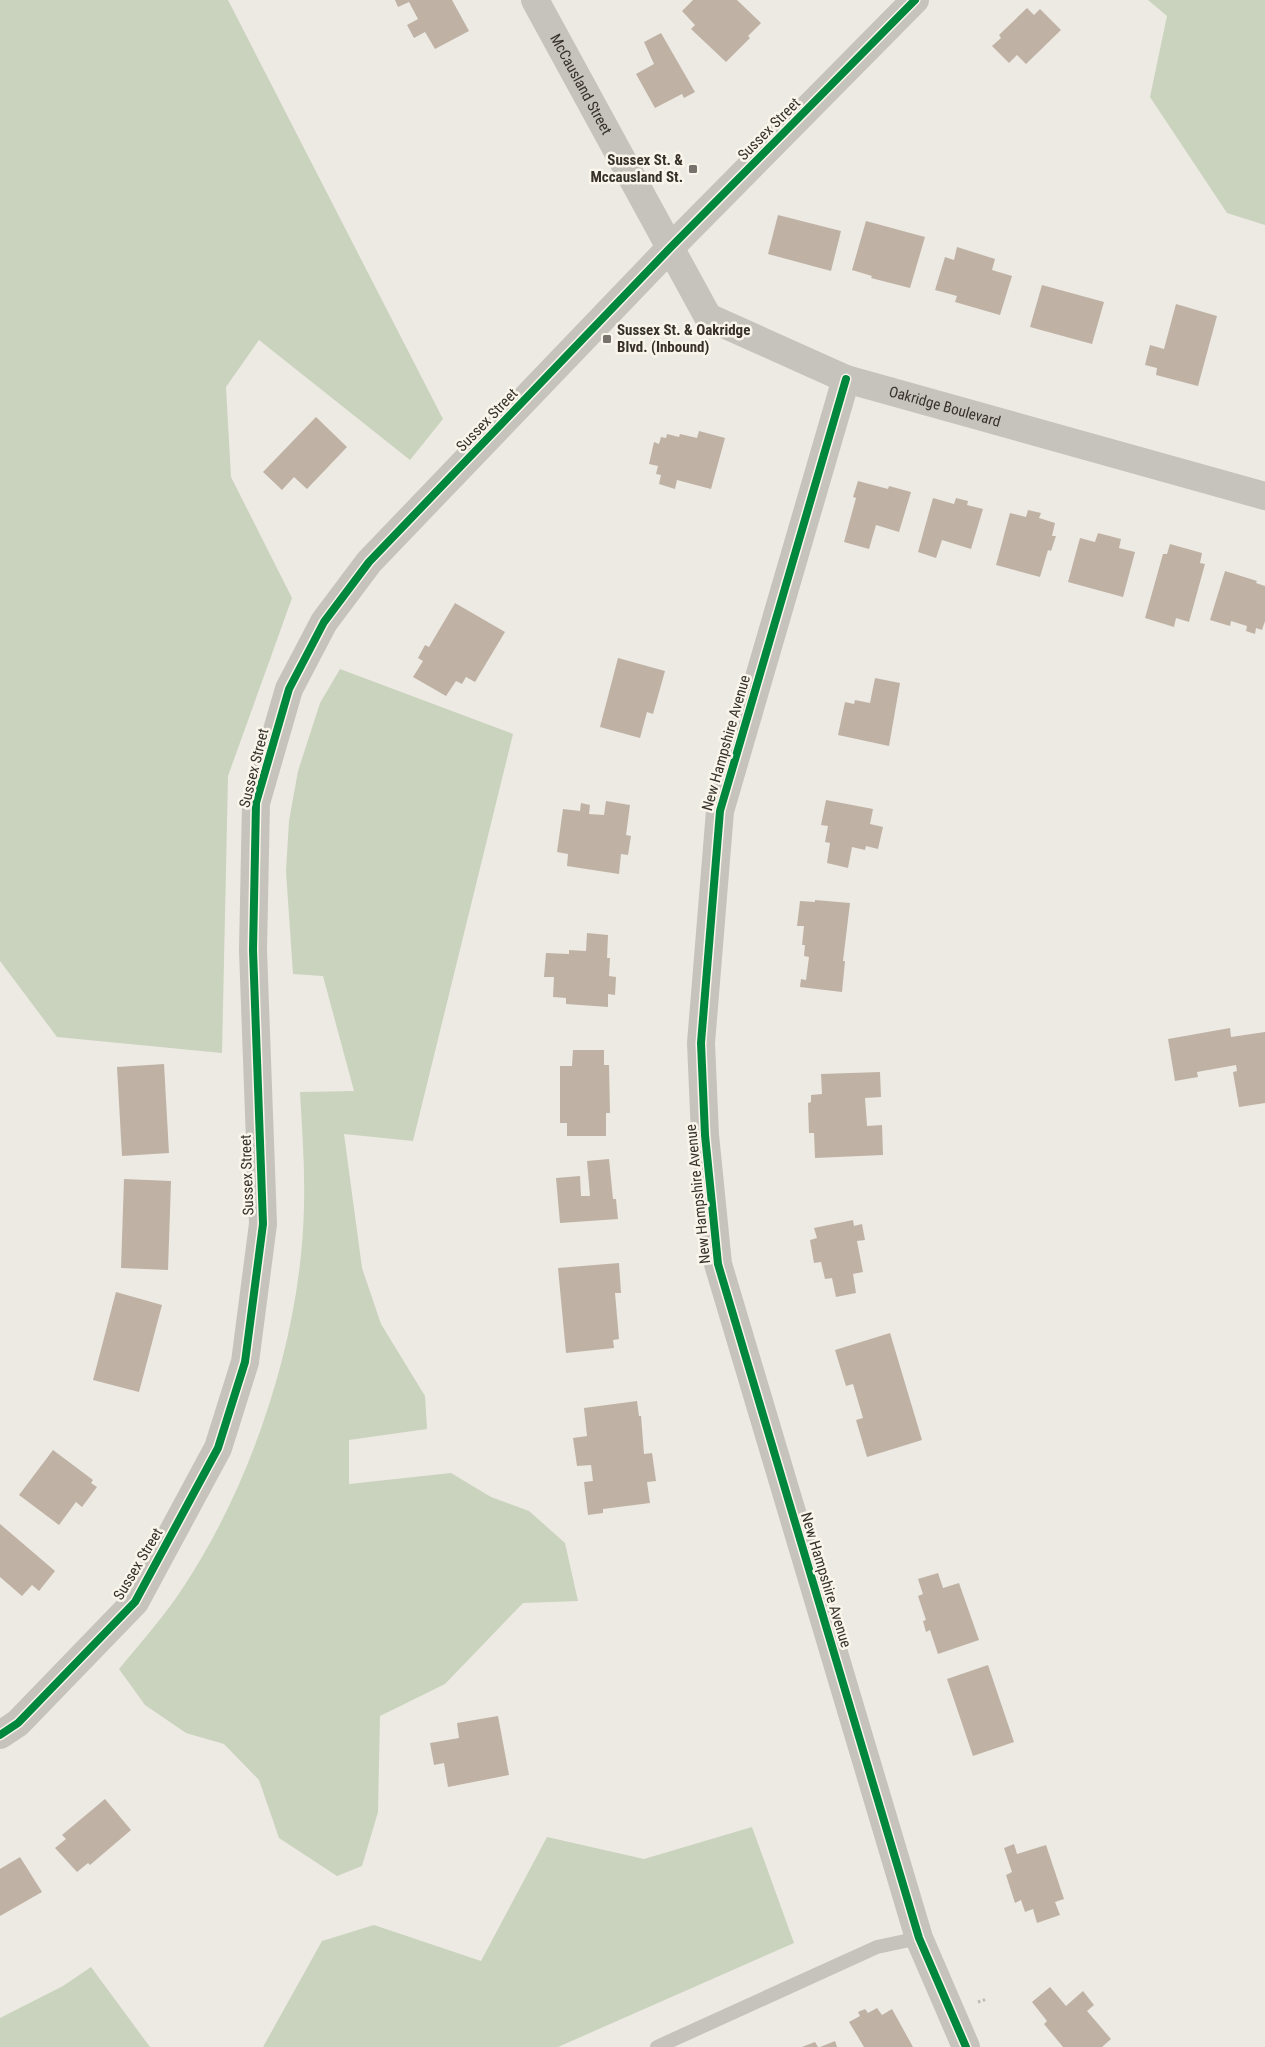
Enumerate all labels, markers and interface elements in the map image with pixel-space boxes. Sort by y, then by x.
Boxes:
street label: McCausland Street [546,31,616,138]
street label: Sussex Street [734,94,804,164]
place label: Sussex St. & Mccausland St. [590,151,683,186]
marker: Sussex St. & Mccausland St. [687,163,699,175]
place label: Sussex St. & Oakridge Blvd. (Inbound) [617,321,750,356]
marker: Sussex St. & Oakridge Blvd. (Inbound) [601,333,613,345]
street label: Oakridge Boulevard [887,382,1003,431]
street label: Sussex Street [452,385,522,455]
street label: New Hampshire Avenue [698,673,754,813]
street label: Sussex Street [235,727,273,809]
street label: New Hampshire Avenue [682,1123,714,1265]
street label: Sussex Street [237,1134,257,1216]
street label: New Hampshire Avenue [797,1510,855,1650]
street label: Sussex Street [109,1525,167,1603]

